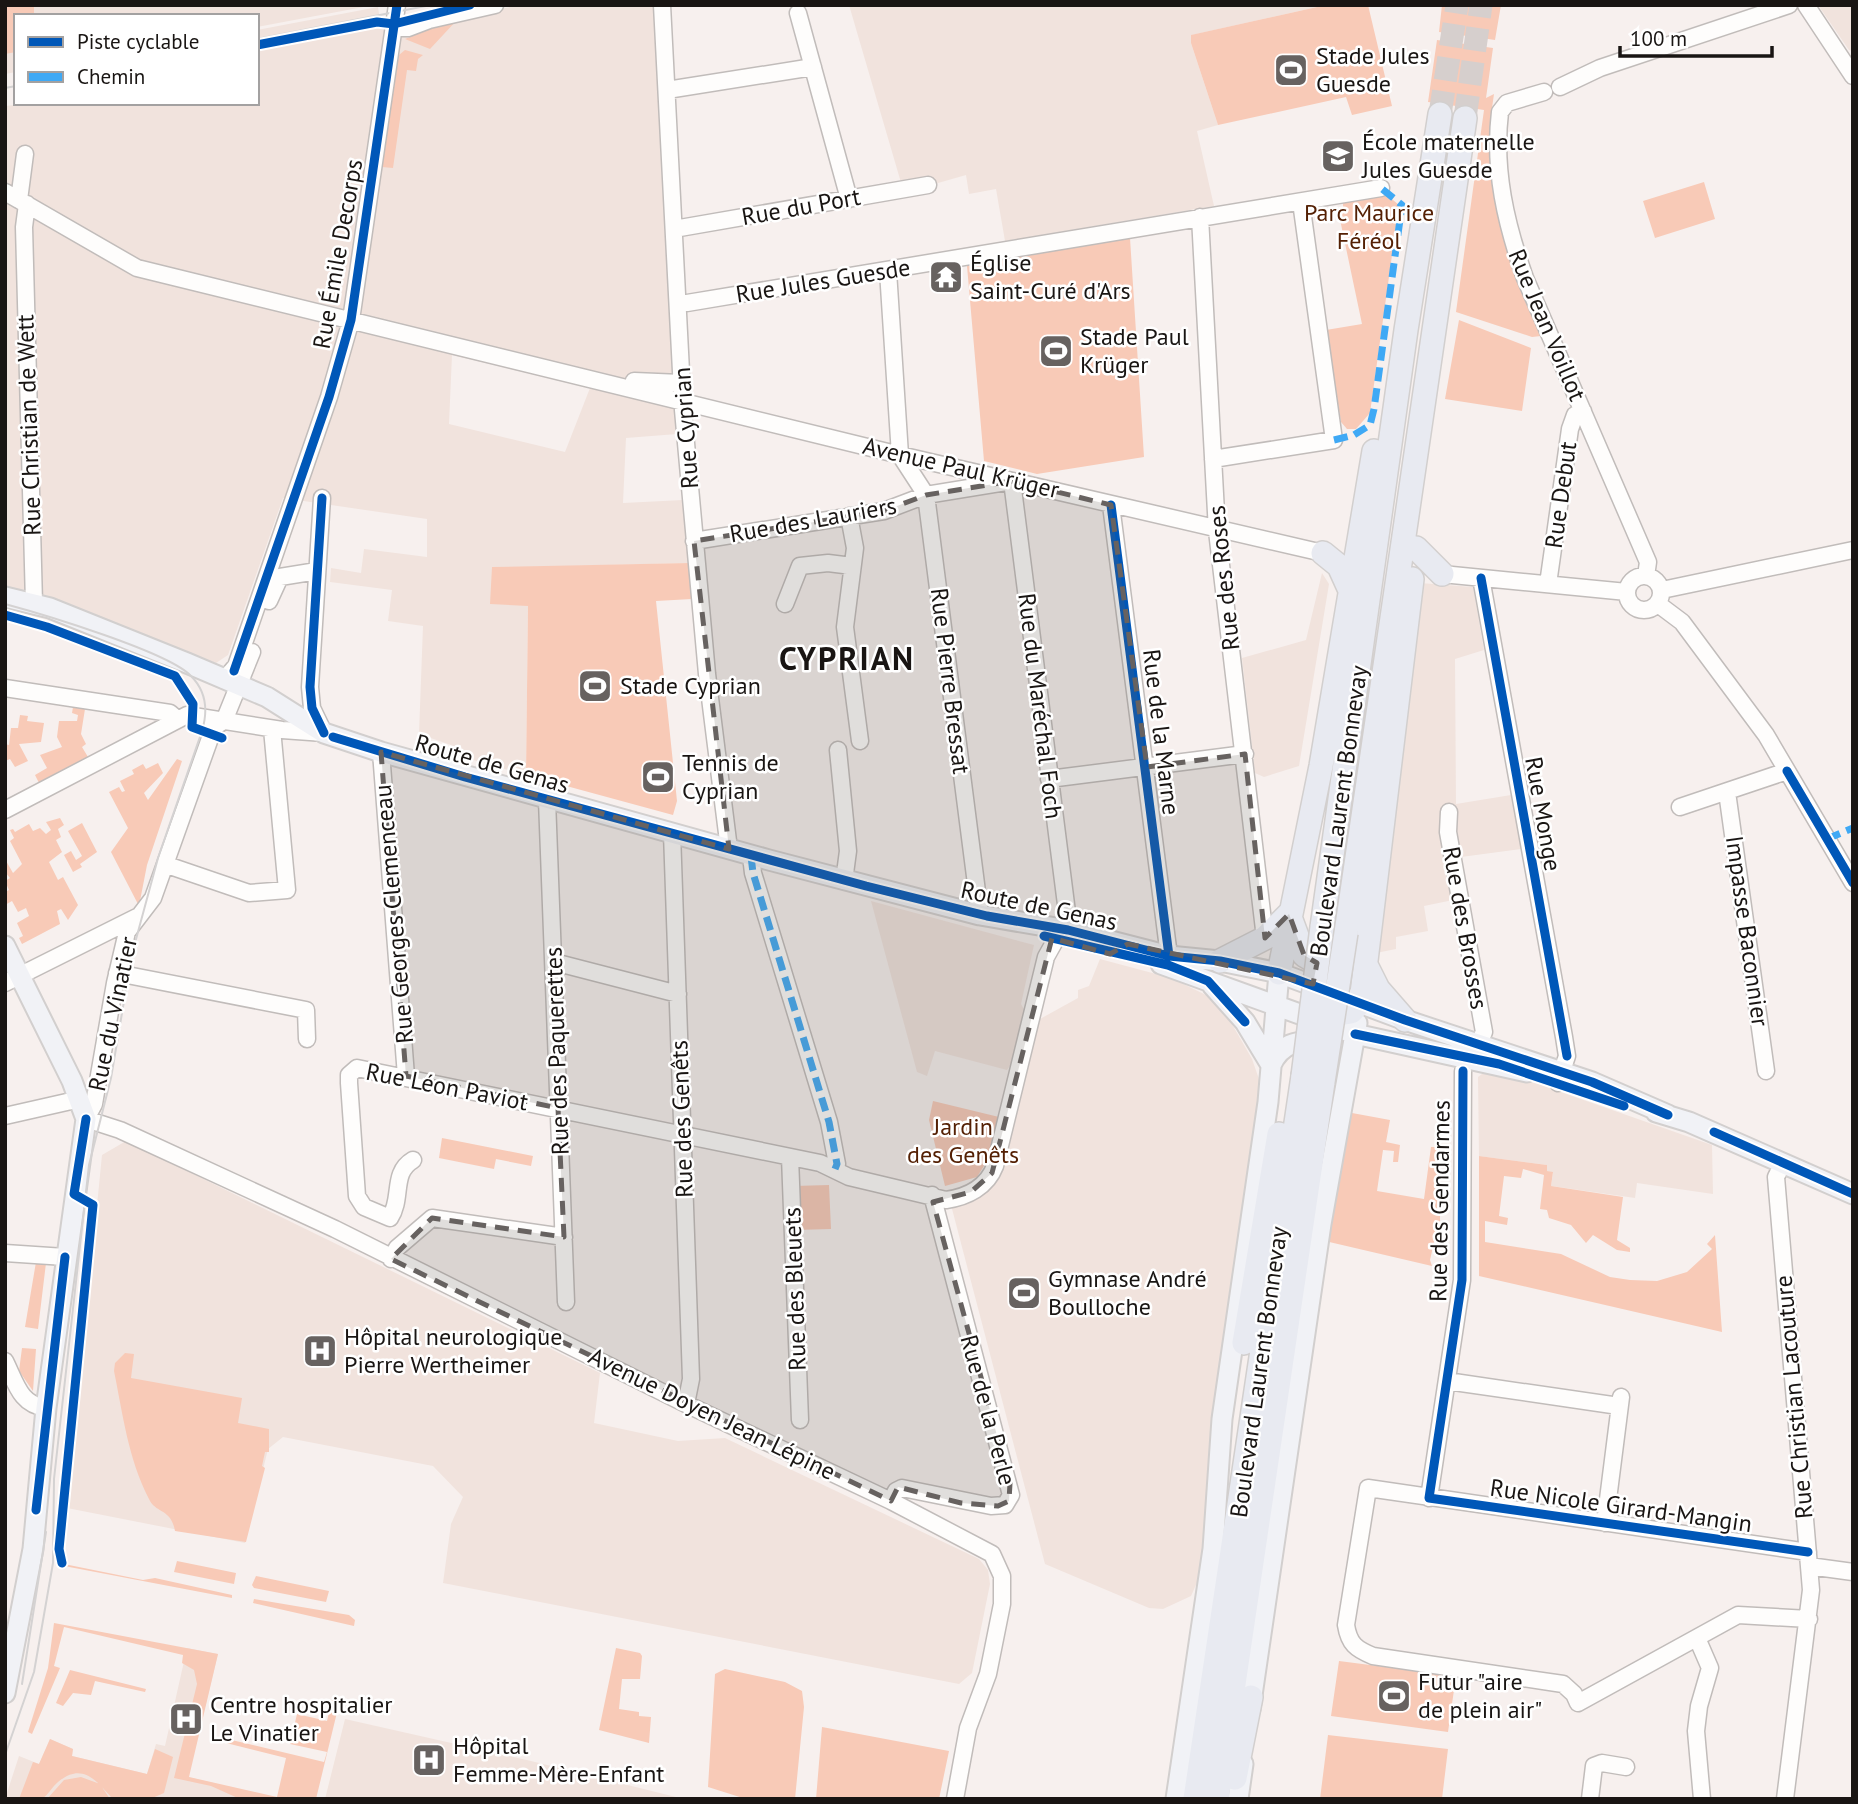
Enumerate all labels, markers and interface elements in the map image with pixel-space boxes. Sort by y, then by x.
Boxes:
legend [14,14,259,105]
scale bar [1620,14,1772,58]
text: 100 m [1630,25,1687,52]
text: Piste cyclable [77,28,199,55]
place label: Stade Jules Guesde [1316,40,1430,99]
sports icon: Stade Jules Guesde [1272,51,1310,89]
text: Chemin [77,63,145,90]
place label: École maternelle Jules Guesde [1361,126,1535,185]
school or university icon: École maternelle Jules Guesde [1319,137,1357,175]
street label: Rue Émile Decorps [306,157,369,351]
street label: Rue du Port [739,181,863,232]
park label: Parc Maurice Féréol [1304,197,1434,256]
street label: Rue Jean Voillot [1502,244,1593,405]
place label: Église Saint-Curé d'Ars [970,247,1131,306]
street label: Rue Jules Guesde [733,251,912,310]
temple icon: Église Saint-Curé d'Ars [927,258,965,296]
street label: Rue Christian de Wett [9,314,48,536]
place label: Stade Paul Krüger [1080,321,1189,380]
sports icon: Stade Paul Krüger [1037,332,1075,370]
street label: Rue Cyprian [666,366,705,490]
street label: Avenue Paul Krüger [860,430,1062,505]
street label: Rue Debut [1538,440,1583,550]
street label: Rue des Lauriers [727,490,899,549]
street label: Rue des Roses [1200,504,1247,652]
street label: Rue Pierre Bressat [924,586,977,776]
street label: Rue du Maréchal Foch [1011,591,1070,821]
district label: CYPRIAN [779,637,915,679]
street label: Rue de la Marne [1136,647,1187,817]
street label: Boulevard Laurent Bonnevay [1303,663,1374,959]
sports icon: Stade Cyprian [576,667,614,705]
place label: Stade Cyprian [620,670,761,701]
street label: Route de Genas [411,727,573,800]
place label: Tennis de Cyprian [682,747,779,806]
street label: Rue Monge [1518,754,1569,874]
sports icon: Tennis de Cyprian [639,758,677,796]
street label: Rue Georges Clemenceau [367,783,420,1045]
street label: Impasse Baconnier [1719,834,1776,1028]
street label: Rue des Brosses [1436,844,1495,1012]
street label: Route de Genas [958,874,1120,937]
street label: Rue du Vinatier [81,934,144,1094]
street label: Rue des Paquerettes [537,946,576,1156]
street label: Rue des Genêts [663,1040,700,1198]
street label: Rue Léon Paviot [363,1056,531,1117]
street label: Rue des Gendarmes [1422,1100,1457,1302]
park label: Jardin des Genêts [907,1111,1019,1170]
street label: Rue des Bleuets [776,1207,813,1371]
street label: Boulevard Laurent Bonnevay [1223,1224,1294,1520]
place label: Gymnase André Boulloche [1048,1263,1207,1322]
sports icon: Gymnase André Boulloche [1005,1274,1043,1312]
street label: Rue Christian Lacouture [1767,1274,1820,1520]
place label: Hôpital neurologique Pierre Wertheimer [344,1321,562,1380]
street label: Rue de la Perle [954,1331,1023,1489]
hospital icon: Hôpital neurologique Pierre Wertheimer [301,1332,339,1370]
street label: Avenue Doyen Jean Lépine [584,1340,841,1487]
street label: Rue Nicole Girard-Mangin [1488,1472,1754,1539]
place label: Futur "aire de plein air" [1418,1666,1542,1725]
sports icon: Futur "aire de plein air" [1375,1677,1413,1715]
place label: Centre hospitalier Le Vinatier [210,1689,392,1748]
hospital icon: Centre hospitalier Le Vinatier [167,1700,205,1738]
place label: Hôpital Femme-Mère-Enfant [453,1730,664,1789]
hospital icon: Hôpital Femme-Mère-Enfant [410,1741,448,1779]

